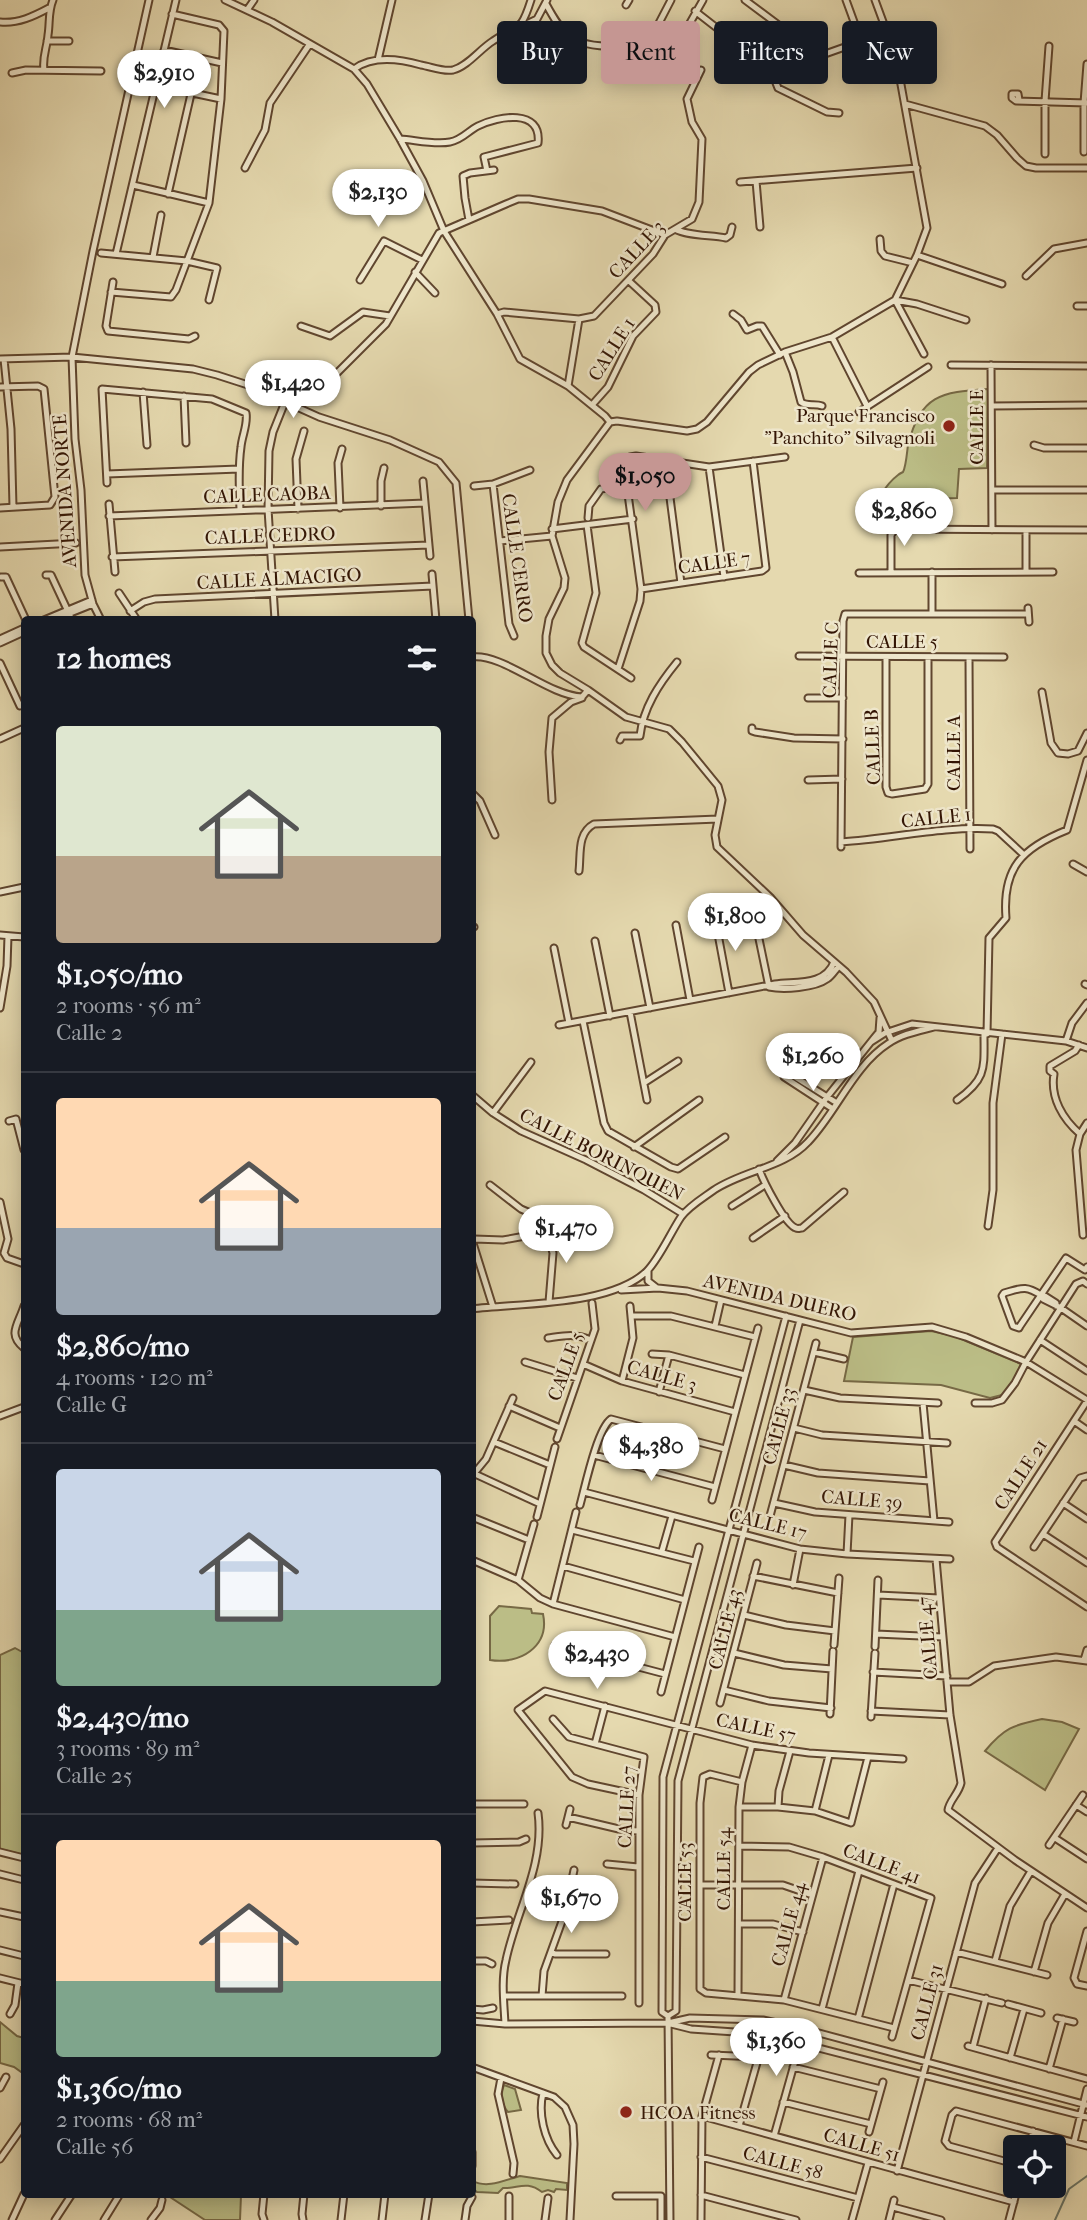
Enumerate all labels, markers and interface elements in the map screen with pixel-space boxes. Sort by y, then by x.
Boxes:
chip: Buy [497,21,587,84]
chip: Rent [601,21,700,84]
chip: Filters [714,21,828,84]
chip: New [842,21,937,84]
pin: $2,910 [107,50,221,110]
text: $2,910 [133,59,195,86]
pin: $2,130 [321,170,435,229]
text: $2,130 [348,178,408,205]
street label: CALLE 3 [604,216,669,283]
street label: CALLE 1 [584,314,640,385]
pin: $1,420 [236,360,350,420]
text: $1,420 [261,369,325,396]
street label: CALLE E [966,389,988,465]
place label: Parque Francisco "Panchito" Silvagnoli [764,405,935,449]
street label: AVENIDA NORTE [49,413,81,570]
marker: Parque Francisco "Panchito" Silvagnoli [941,418,957,434]
pin: $1,050 [588,454,702,513]
text: $1,050 [615,462,675,489]
street label: CALLE CAOBA [203,482,332,508]
pin: $2,860 [847,489,961,548]
street label: CALLE CERRO [497,492,537,624]
text: $2,860 [871,497,937,524]
street label: CALLE CEDRO [204,523,336,549]
street label: CALLE 7 [677,547,752,579]
street label: CALLE ALMACIGO [196,564,362,594]
street label: CALLE C [819,621,843,699]
street label: CALLE 5 [866,631,938,653]
icon: filters [403,639,441,677]
text: 12 homes [56,641,171,676]
street label: CALLE B [861,709,885,785]
street label: CALLE A [943,714,965,791]
icon: home [186,771,312,897]
street label: CALLE 1 [900,803,972,833]
pin: $1,800 [678,894,792,953]
text: $1,800 [704,902,766,929]
text: $1,050/mo [56,957,183,992]
text: 2 rooms · 56 m² [56,992,201,1019]
text: Calle 2 [56,1019,123,1046]
pin: $1,260 [756,1034,870,1093]
text: $1,260 [782,1042,844,1069]
street label: CALLE BORINQUEN [516,1104,688,1206]
icon: home [186,1143,312,1269]
pin: $1,470 [509,1206,623,1265]
text: $1,470 [535,1214,597,1241]
street label: AVENIDA DUERO [700,1269,858,1326]
text: $2,860/mo [56,1329,189,1364]
street label: CALLE 5 [543,1329,589,1404]
street label: CALLE 3 [624,1356,699,1396]
text: 4 rooms · 120 m² [56,1364,213,1391]
street label: CALLE 33 [758,1385,800,1467]
text: Calle G [56,1391,127,1418]
pin: $4,380 [594,1424,708,1483]
text: $4,380 [618,1432,684,1459]
street label: CALLE 21 [990,1435,1052,1514]
street label: CALLE 39 [820,1485,903,1515]
street label: CALLE 17 [726,1504,809,1544]
icon: home [186,1514,312,1640]
street label: CALLE 43 [704,1586,746,1672]
street label: CALLE 47 [913,1595,943,1680]
pin: $2,430 [540,1632,654,1691]
text: $2,430 [564,1640,630,1667]
text: $2,430/mo [56,1700,189,1735]
street label: CALLE 57 [714,1709,798,1747]
text: 3 rooms · 89 m² [56,1735,200,1762]
text: Calle 25 [56,1762,133,1789]
street label: CALLE 27 [614,1765,640,1849]
street label: CALLE 54 [713,1827,735,1911]
street label: CALLE 41 [840,1839,924,1889]
street label: CALLE 53 [674,1842,696,1922]
pin: $1,670 [514,1876,628,1935]
street label: CALLE 44 [767,1879,811,1969]
text: $1,670 [540,1884,602,1911]
icon: home [186,1885,312,2011]
street label: CALLE 31 [906,1962,948,2043]
pin: $1,360 [719,2018,833,2078]
text: $1,360 [746,2027,806,2054]
text: $1,360/mo [56,2071,182,2106]
place label: HCOA Fitness [640,2102,756,2124]
marker: HCOA Fitness [618,2104,634,2120]
text: 2 rooms · 68 m² [56,2106,202,2133]
street label: CALLE 51 [821,2124,903,2166]
text: Calle 56 [56,2133,133,2160]
map controls [1003,2135,1066,2198]
button: locate [1003,2135,1066,2198]
street label: CALLE 58 [741,2142,825,2184]

